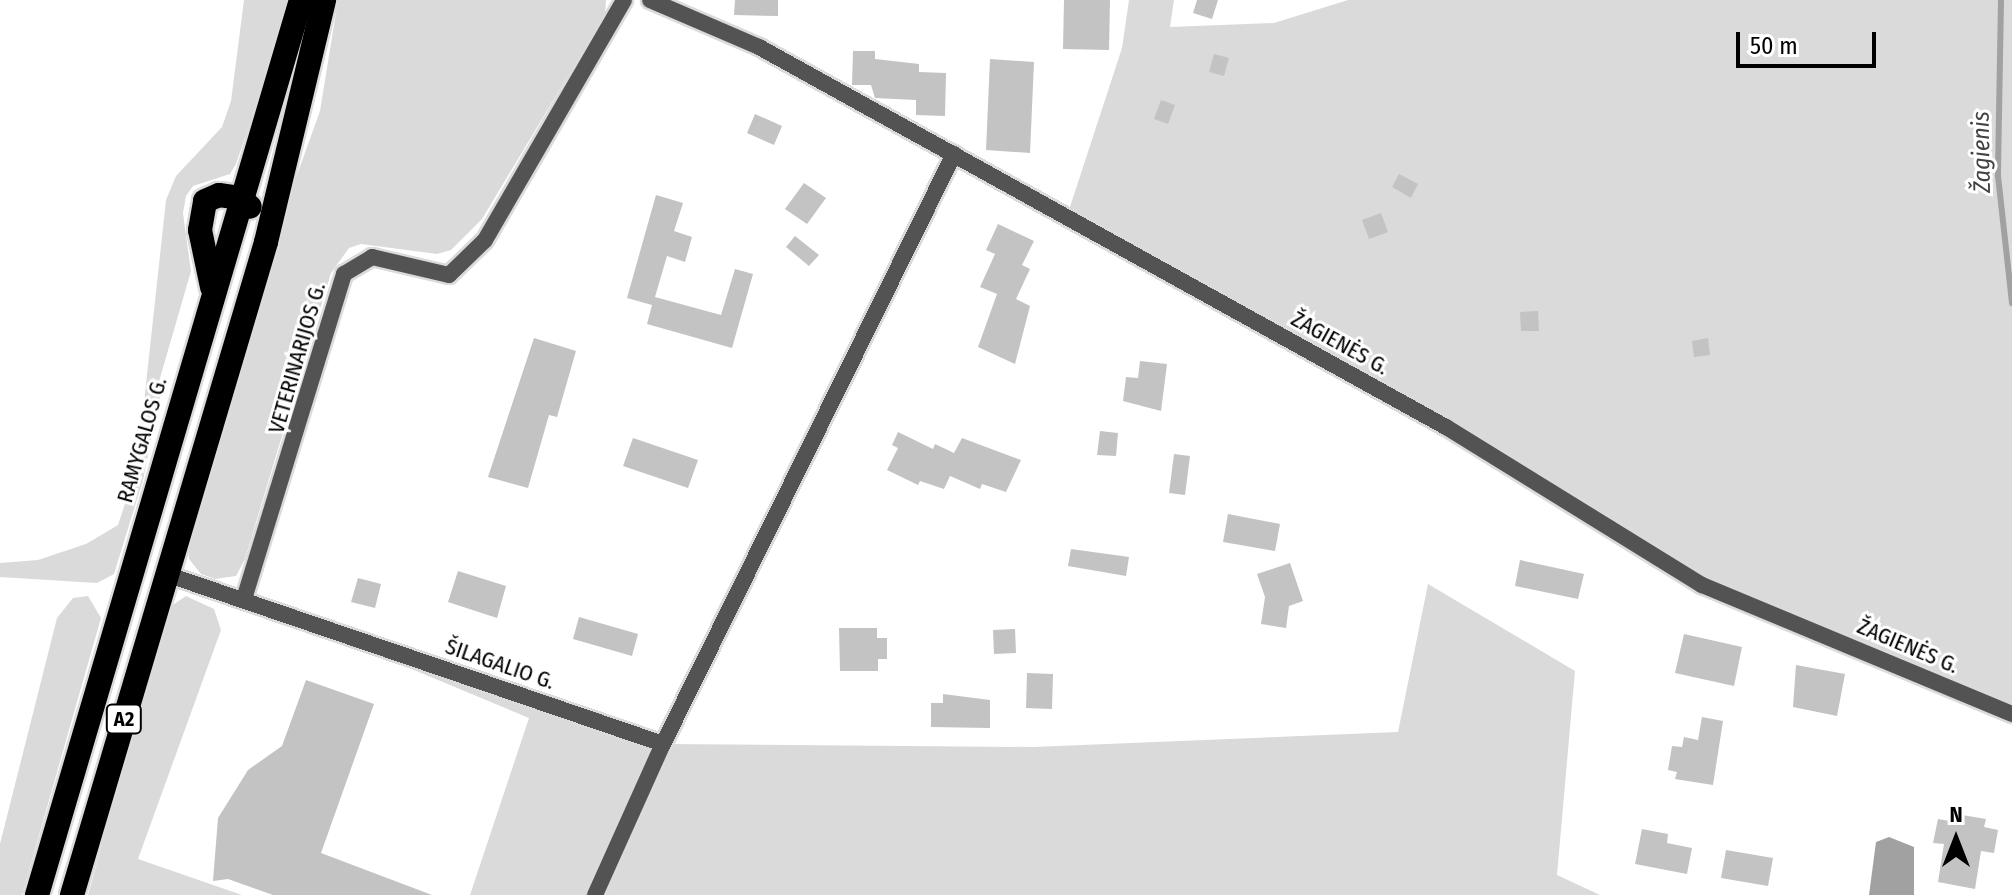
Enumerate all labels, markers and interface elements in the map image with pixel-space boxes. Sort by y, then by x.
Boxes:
scale bar [1740,16,1880,66]
text: 50 m [1750,32,1798,60]
water label: Žagienis [1967,111,1997,193]
street label: VETERINARIJOS G. [263,280,331,436]
street label: ŽAGIENĖS G. [1287,305,1393,381]
street label: RAMYGALOS G. [112,374,172,506]
street label: ŽAGIENĖS G. [1853,613,1963,679]
street label: ŠILAGALIO G. [442,633,558,695]
road number: A2 [104,703,144,735]
north arrow [1916,799,1996,879]
text: N [1949,801,1963,828]

